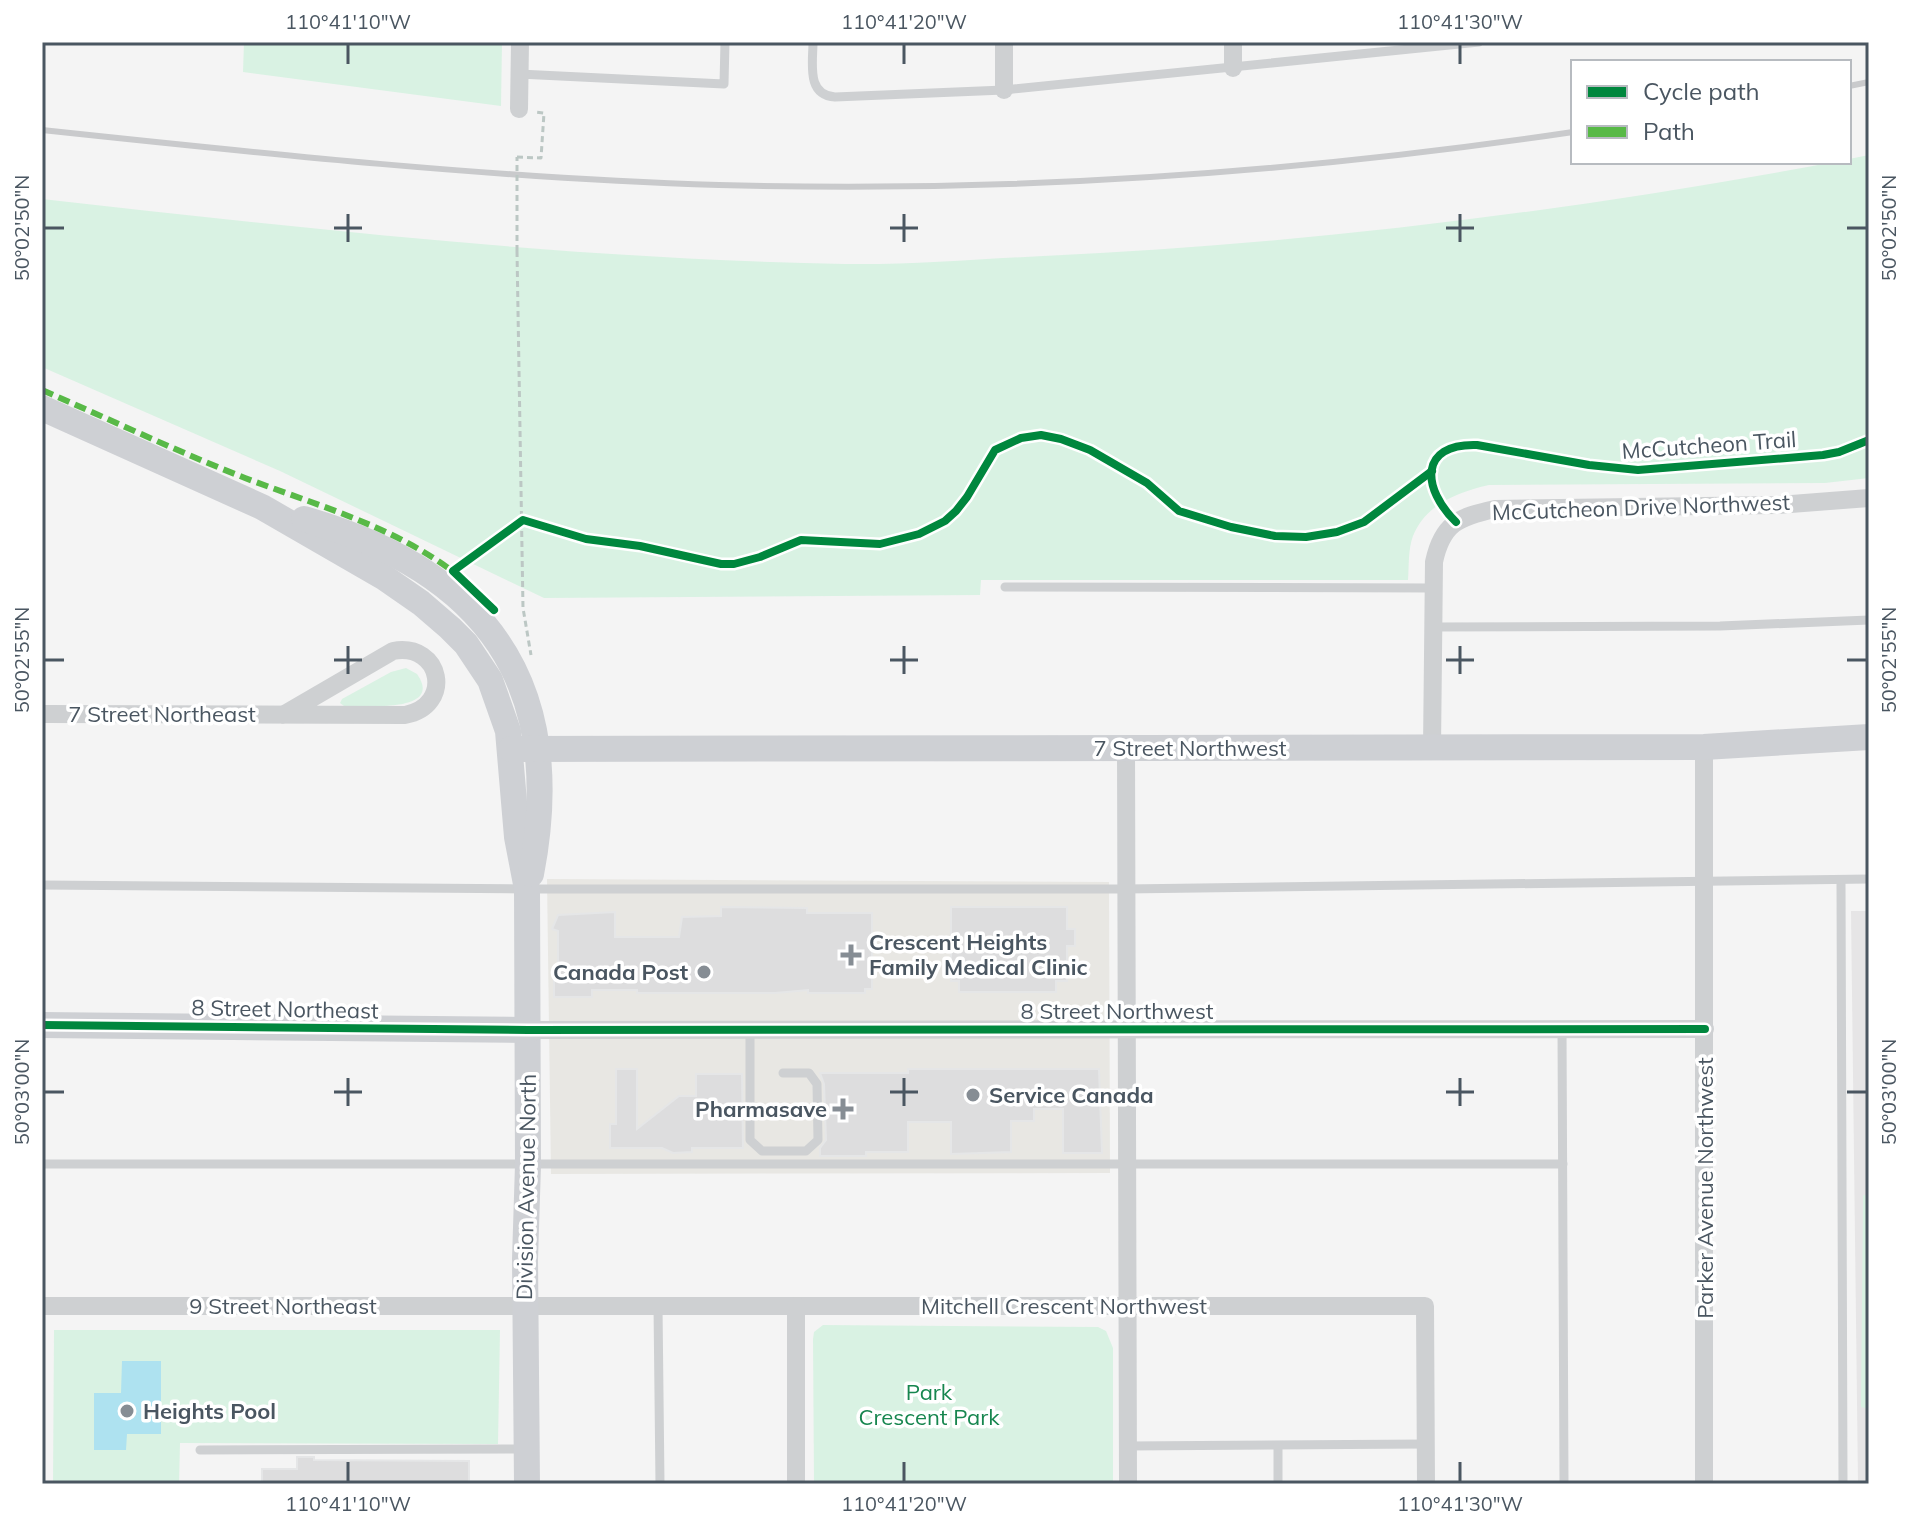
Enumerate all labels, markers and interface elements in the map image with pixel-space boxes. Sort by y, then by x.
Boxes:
text: 110°41'10"W [285,9,411,34]
text: 110°41'20"W [841,9,967,34]
text: 110°41'30"W [1397,9,1523,34]
legend [1571,60,1851,164]
text: Cycle path [1643,76,1760,106]
text: Path [1643,116,1695,146]
text: 50°02'50"N [9,175,34,281]
text: 50°02'50"N [1876,175,1901,281]
street label: McCutcheon Trail [1621,425,1797,465]
street label: McCutcheon Drive Northwest [1492,488,1791,526]
text: 50°02'55"N [9,607,34,713]
text: 50°02'55"N [1876,607,1901,713]
street label: 7 Street Northeast [68,700,256,728]
street label: 7 Street Northwest [1094,734,1287,762]
place label: Crescent Heights Family Medical Clinic [869,928,1088,981]
marker: Crescent Heights Family Medical Clinic [840,944,862,966]
place label: Canada Post [553,958,688,986]
marker: Canada Post [695,963,713,981]
street label: 8 Street Northeast [191,993,379,1025]
street label: 8 Street Northwest [1021,997,1214,1025]
text: 50°03'00"N [9,1039,34,1145]
text: 50°03'00"N [1876,1039,1901,1145]
street label: Parker Avenue Northwest [1691,1057,1719,1319]
street label: Division Avenue North [510,1074,542,1300]
place label: Service Canada [989,1081,1154,1109]
marker: Service Canada [964,1086,982,1104]
place label: Pharmasave [695,1095,827,1123]
marker: Pharmasave [834,1100,852,1118]
street label: 9 Street Northeast [189,1292,377,1320]
street label: Mitchell Crescent Northwest [921,1292,1207,1320]
park label: Park Crescent Park [858,1378,1000,1431]
place label: Heights Pool [143,1397,276,1425]
marker: Heights Pool [118,1402,136,1420]
text: 110°41'10"W [285,1491,411,1516]
text: 110°41'20"W [841,1491,967,1516]
text: 110°41'30"W [1397,1491,1523,1516]

